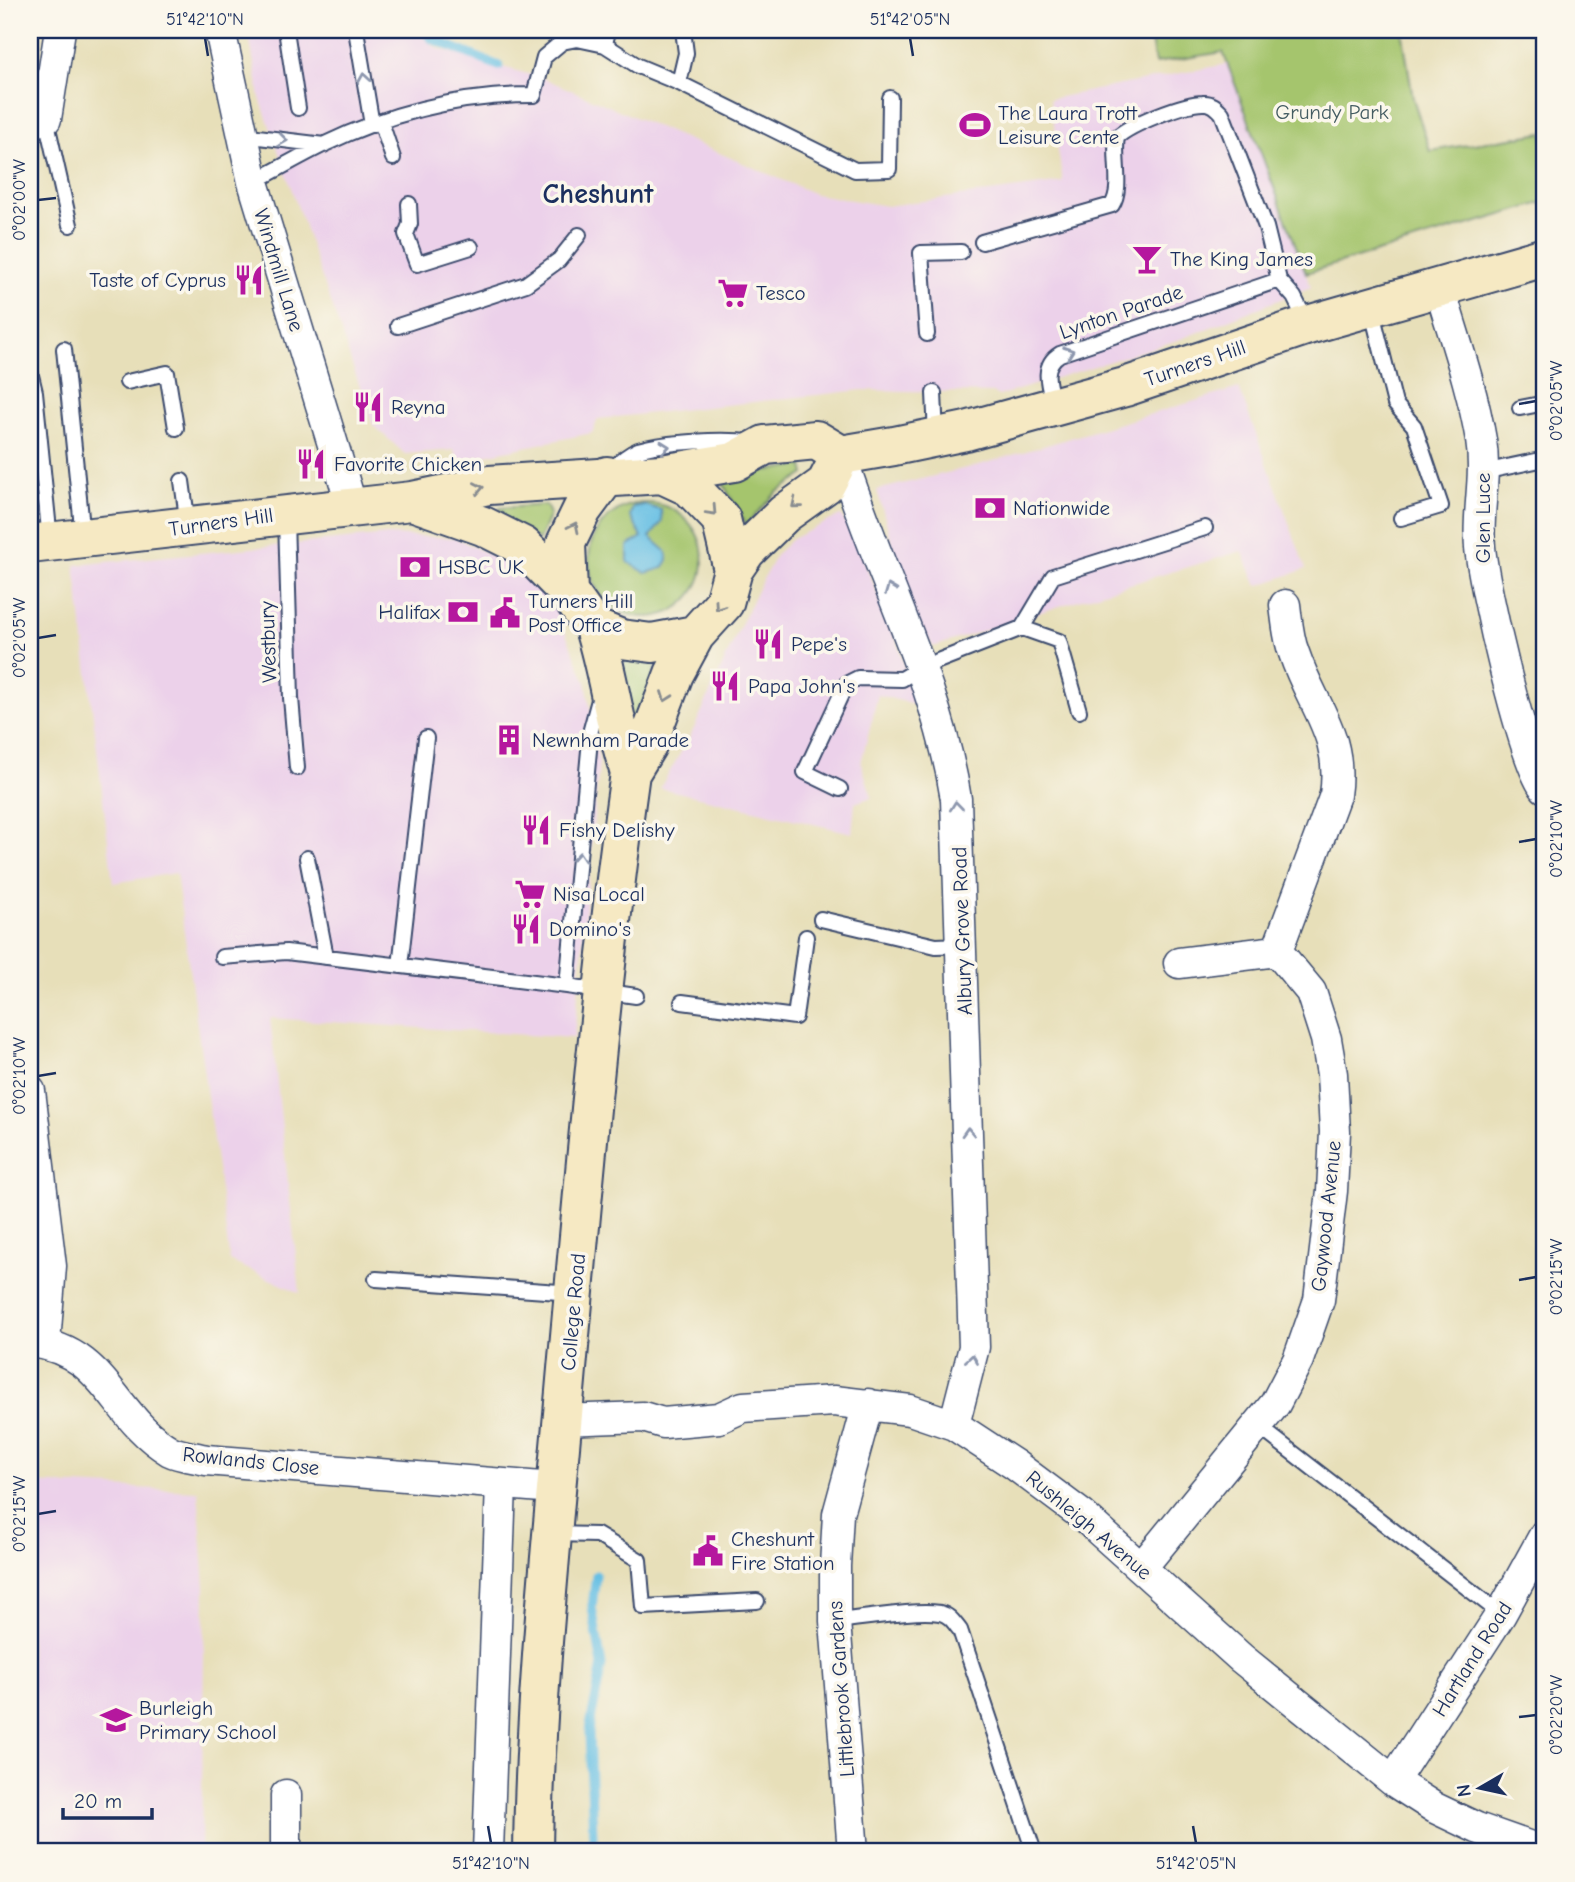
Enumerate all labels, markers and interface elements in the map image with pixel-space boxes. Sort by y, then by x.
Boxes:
text: 51°42'10"N [166,9,244,30]
text: 51°42'05"N [870,9,950,30]
one-way arrow [357,72,372,83]
park label: Grundy Park [1275,100,1389,124]
place label: The Laura Trott Leisure Cente [998,101,1138,149]
sports icon: The Laura Trott Leisure Cente [958,108,992,142]
one-way arrow [277,132,289,147]
text: 0°02'00"W [9,159,30,241]
district label: Cheshunt [543,178,654,210]
street label: Windmill Lane [249,206,309,334]
bar icon: The King James [1130,242,1164,276]
place label: The King James [1170,247,1313,271]
restaurant icon: Taste of Cyprus [232,263,266,297]
place label: Taste of Cyprus [89,268,226,292]
supermarket icon: Tesco [716,276,750,310]
street label: Lynton Parade [1056,280,1186,344]
place label: Tesco [756,281,806,305]
street label: Turners Hill [1141,334,1249,392]
one-way arrow [1062,346,1074,360]
text: 0°02'05"W [1546,360,1567,441]
restaurant icon: Reyna [351,390,385,424]
place label: Reyna [391,395,446,419]
one-way arrow [659,439,671,454]
restaurant icon: Favorite Chicken [294,447,328,481]
place label: Favorite Chicken [334,452,482,476]
street label: Glen Luce [1471,473,1495,563]
one-way arrow [473,481,485,496]
bank icon: Nationwide [973,491,1007,525]
one-way arrow [792,496,805,508]
place label: Nationwide [1013,496,1110,520]
street label: Turners Hill [167,503,275,541]
one-way arrow [704,503,717,516]
one-way arrow [565,522,579,534]
bank icon: HSBC UK [398,550,432,584]
place label: HSBC UK [438,555,524,579]
one-way arrow [885,584,899,596]
place label: Turners Hill Post Office [528,589,633,637]
bank icon: Halifax [446,595,480,629]
public building icon: Turners Hill Post Office [488,596,522,630]
text: 0°02'05"W [9,597,30,678]
one-way arrow [715,598,728,611]
street label: Westbury [255,600,281,683]
place label: Halifax [378,600,440,624]
restaurant icon: Pepe's [751,627,785,661]
place label: Pepe's [791,632,847,656]
restaurant icon: Papa John's [708,669,742,703]
place label: Papa John's [748,674,855,698]
one-way arrow [660,690,674,702]
building icon: Newnham Parade [492,723,526,757]
place label: Newnham Parade [532,728,689,752]
text: 0°02'10"W [1546,800,1567,878]
one-way arrow [949,801,964,812]
restaurant icon: Fishy Delishy [519,813,553,847]
place label: Fishy Delishy [559,818,675,842]
street label: Albury Grove Road [947,846,977,1016]
one-way arrow [571,851,586,862]
supermarket icon: Nisa Local [513,877,547,911]
place label: Nisa Local [553,882,645,906]
restaurant icon: Domino's [509,912,543,946]
place label: Domino's [549,917,631,941]
text: 0°02'10"W [9,1037,30,1115]
one-way arrow [960,1126,975,1137]
street label: Gaywood Avenue [1306,1139,1346,1293]
text: 0°02'15"W [1546,1238,1567,1315]
street label: College Road [556,1252,590,1372]
one-way arrow [964,1353,979,1365]
street label: Rowlands Close [181,1442,321,1480]
street label: Rushleigh Avenue [1021,1466,1157,1584]
text: 0°02'15"W [9,1475,30,1552]
place label: Cheshunt Fire Station [731,1527,835,1575]
public building icon: Cheshunt Fire Station [691,1534,725,1568]
street label: Hartland Road [1427,1597,1517,1721]
street label: Littlebrook Gardens [823,1600,859,1778]
text: 0°02'20"W [1546,1674,1567,1755]
place label: Burleigh Primary School [139,1696,277,1744]
school or university icon: Burleigh Primary School [99,1703,133,1737]
north arrow [1446,1752,1516,1822]
scale bar [63,1777,152,1821]
text: N [1452,1783,1476,1798]
text: 20 m [74,1789,122,1813]
text: 51°42'10"N [452,1853,530,1874]
text: 51°42'05"N [1156,1853,1236,1874]

